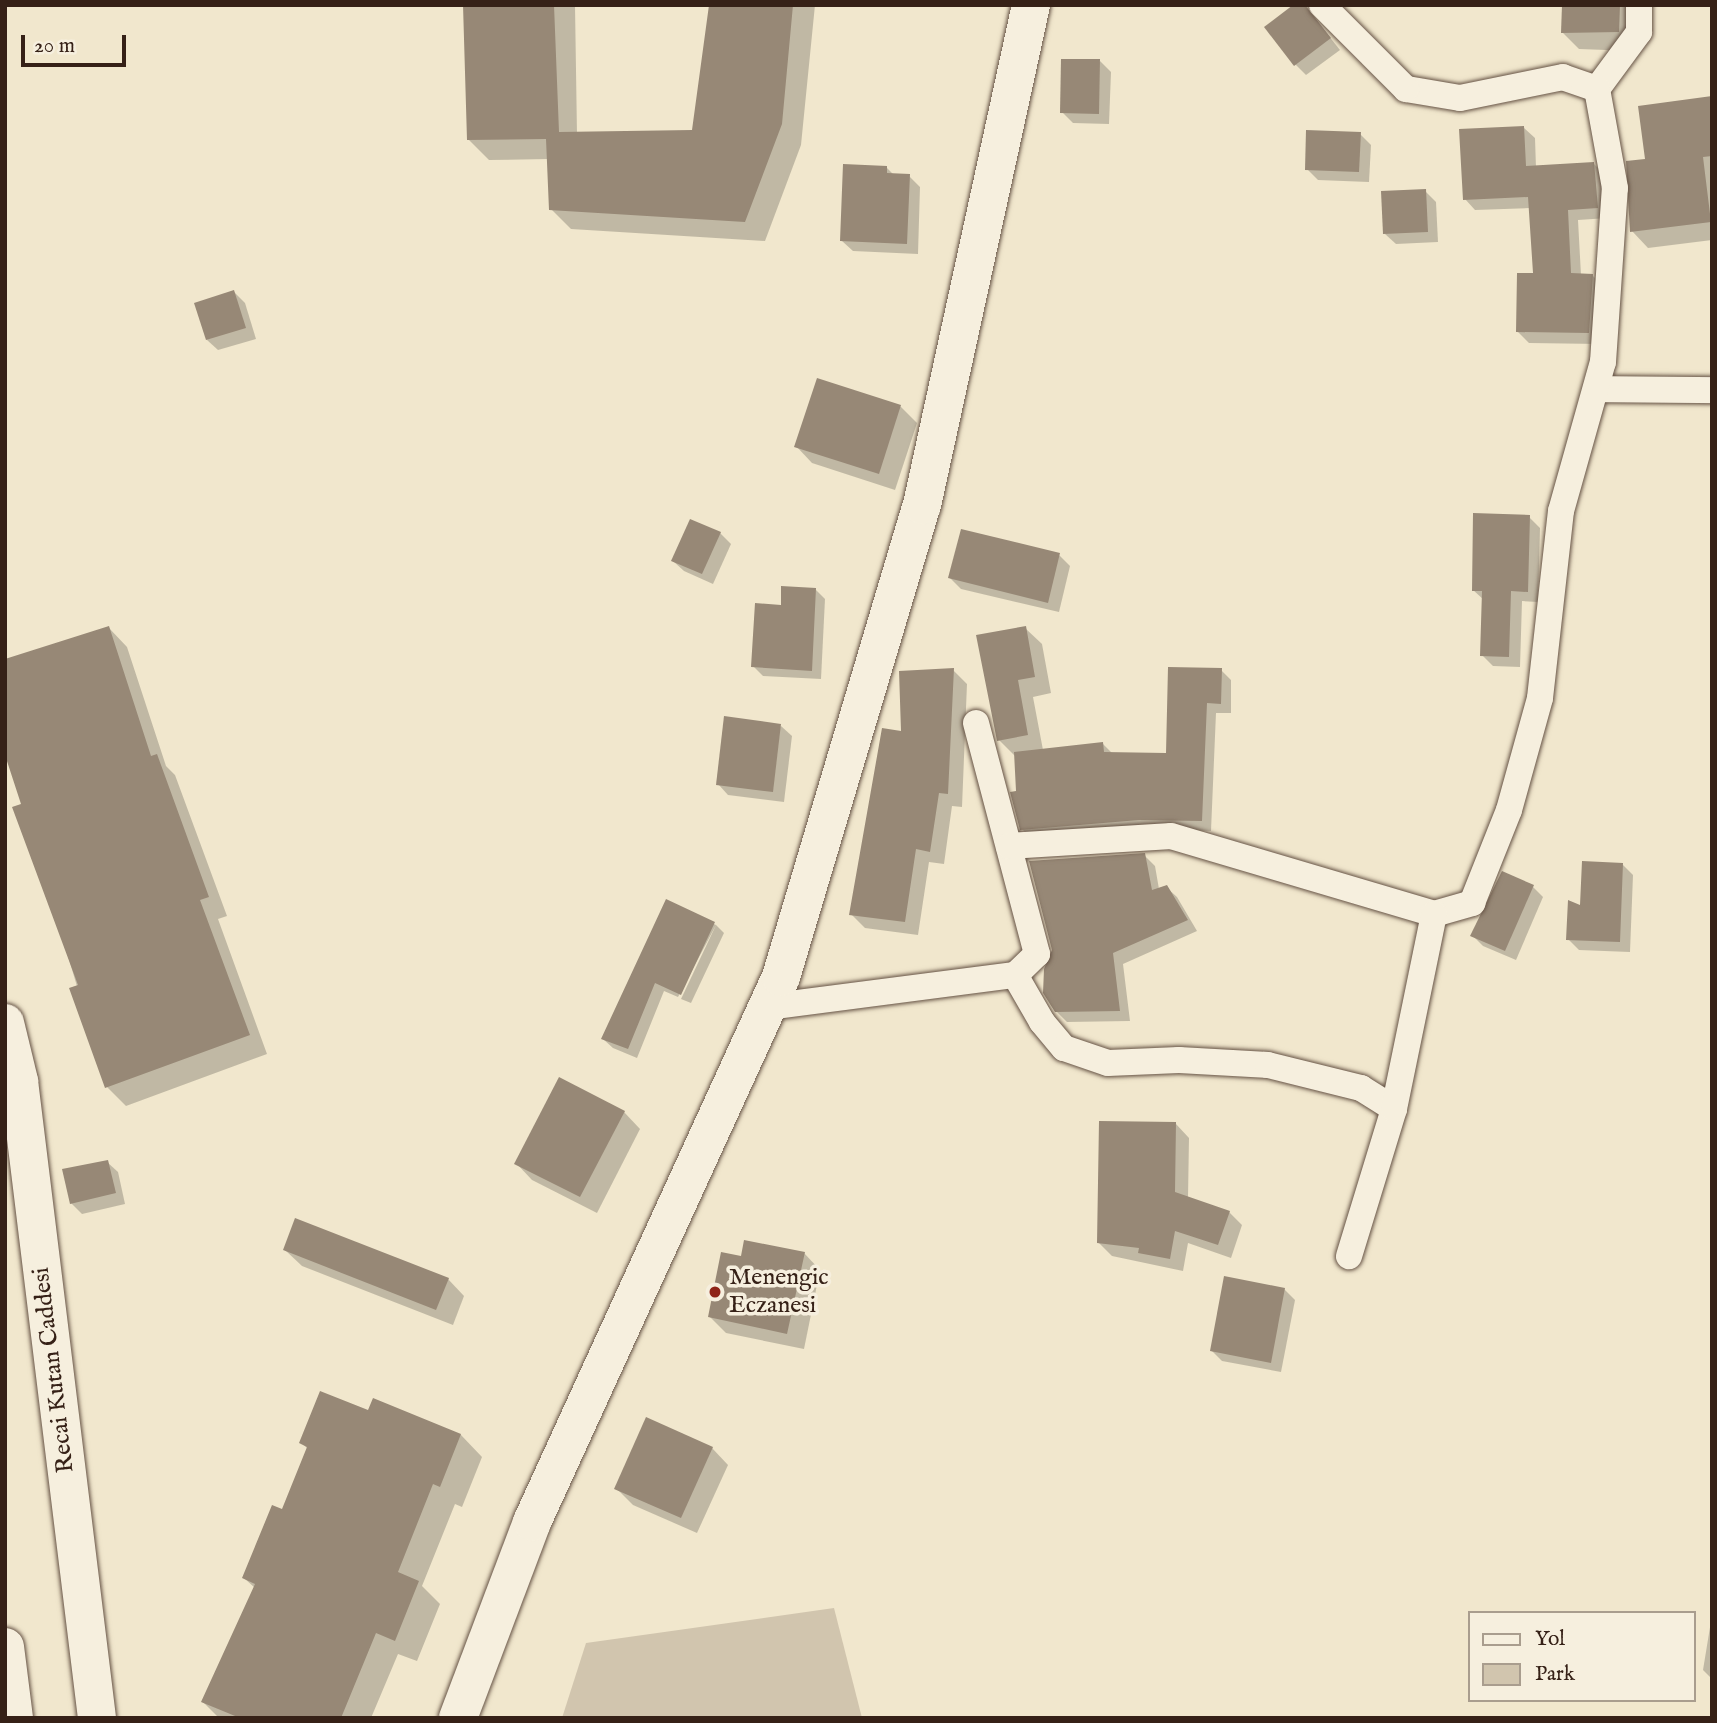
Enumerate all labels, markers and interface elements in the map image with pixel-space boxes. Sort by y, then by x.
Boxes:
scale bar [24,21,130,65]
text: 20 m [34,33,75,60]
place label: Menengic Eczanesi [729,1264,829,1320]
street label: Recai Kutan Caddesi [27,1266,81,1474]
marker: Menengic Eczanesi [707,1284,723,1300]
legend [1468,1611,1696,1702]
text: Yol [1535,1626,1565,1653]
text: Park [1535,1661,1575,1688]

